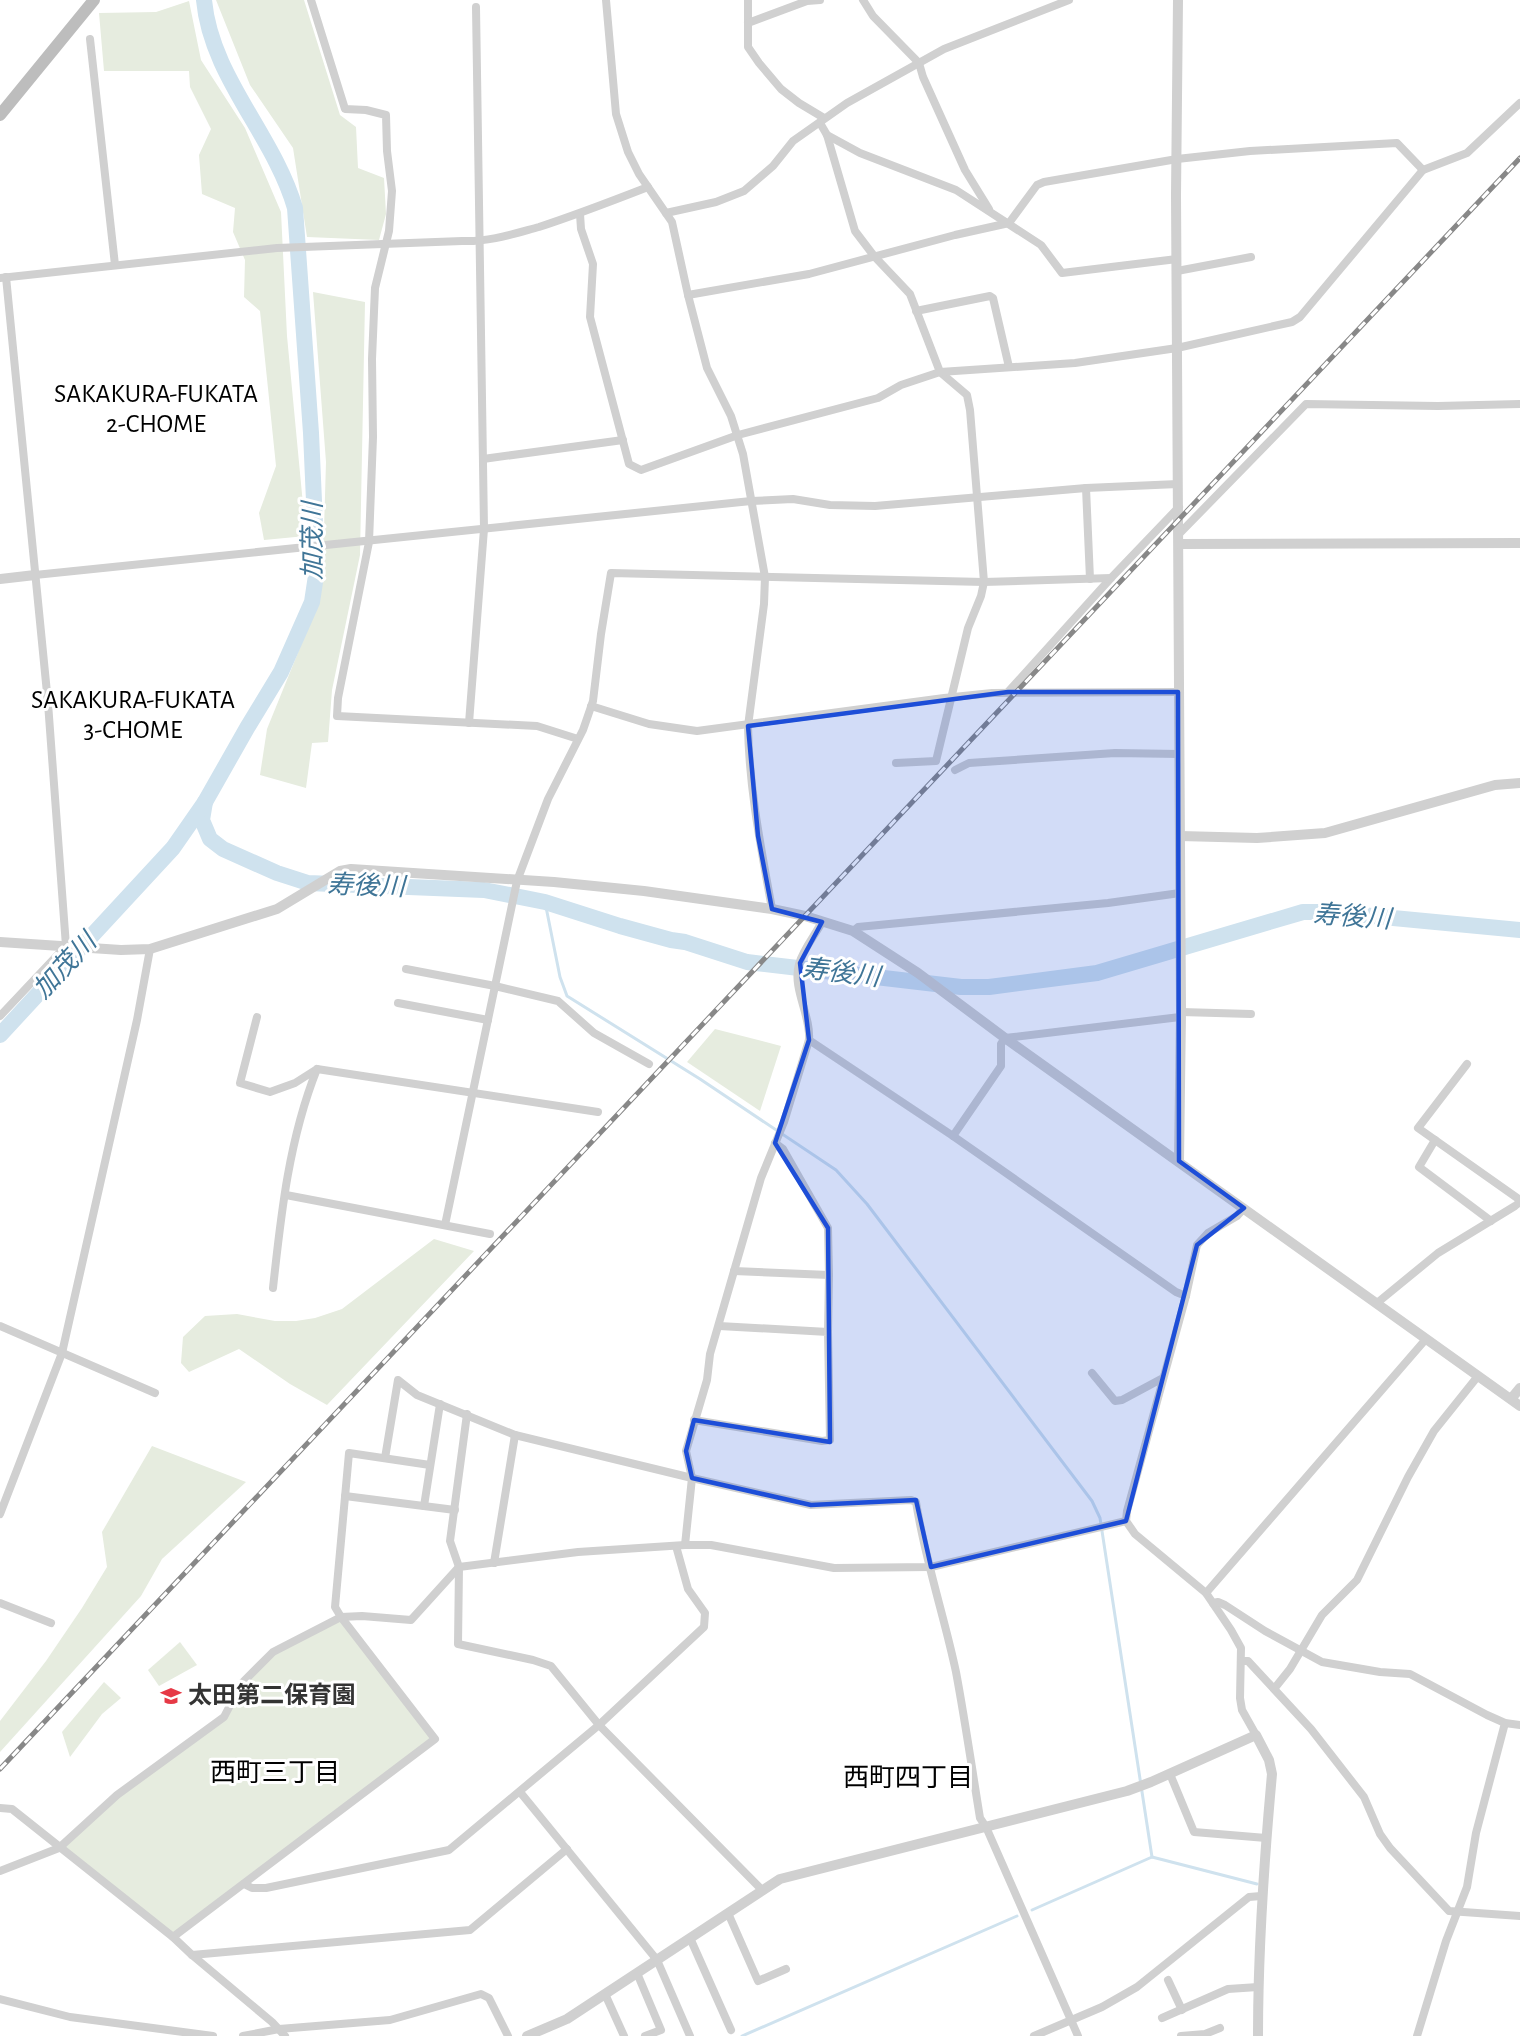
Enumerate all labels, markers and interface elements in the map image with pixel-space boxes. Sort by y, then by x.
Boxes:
district label: SAKAKURA-FUKATA 2-CHOME [54,381,258,437]
water label: 加茂川 [299,499,326,580]
district label: SAKAKURA-FUKATA 3-CHOME [31,687,235,743]
water label: 寿後川 [327,871,408,900]
water label: 寿後川 [1312,900,1395,933]
water label: 加茂川 [28,926,103,1003]
water label: 寿後川 [801,954,884,991]
place label: 太田第二保育園 [188,1682,356,1708]
school or university icon: 太田第二保育園 [159,1684,183,1708]
district label: 西町三丁目 [210,1760,340,1786]
district label: 西町四丁目 [843,1765,973,1791]

